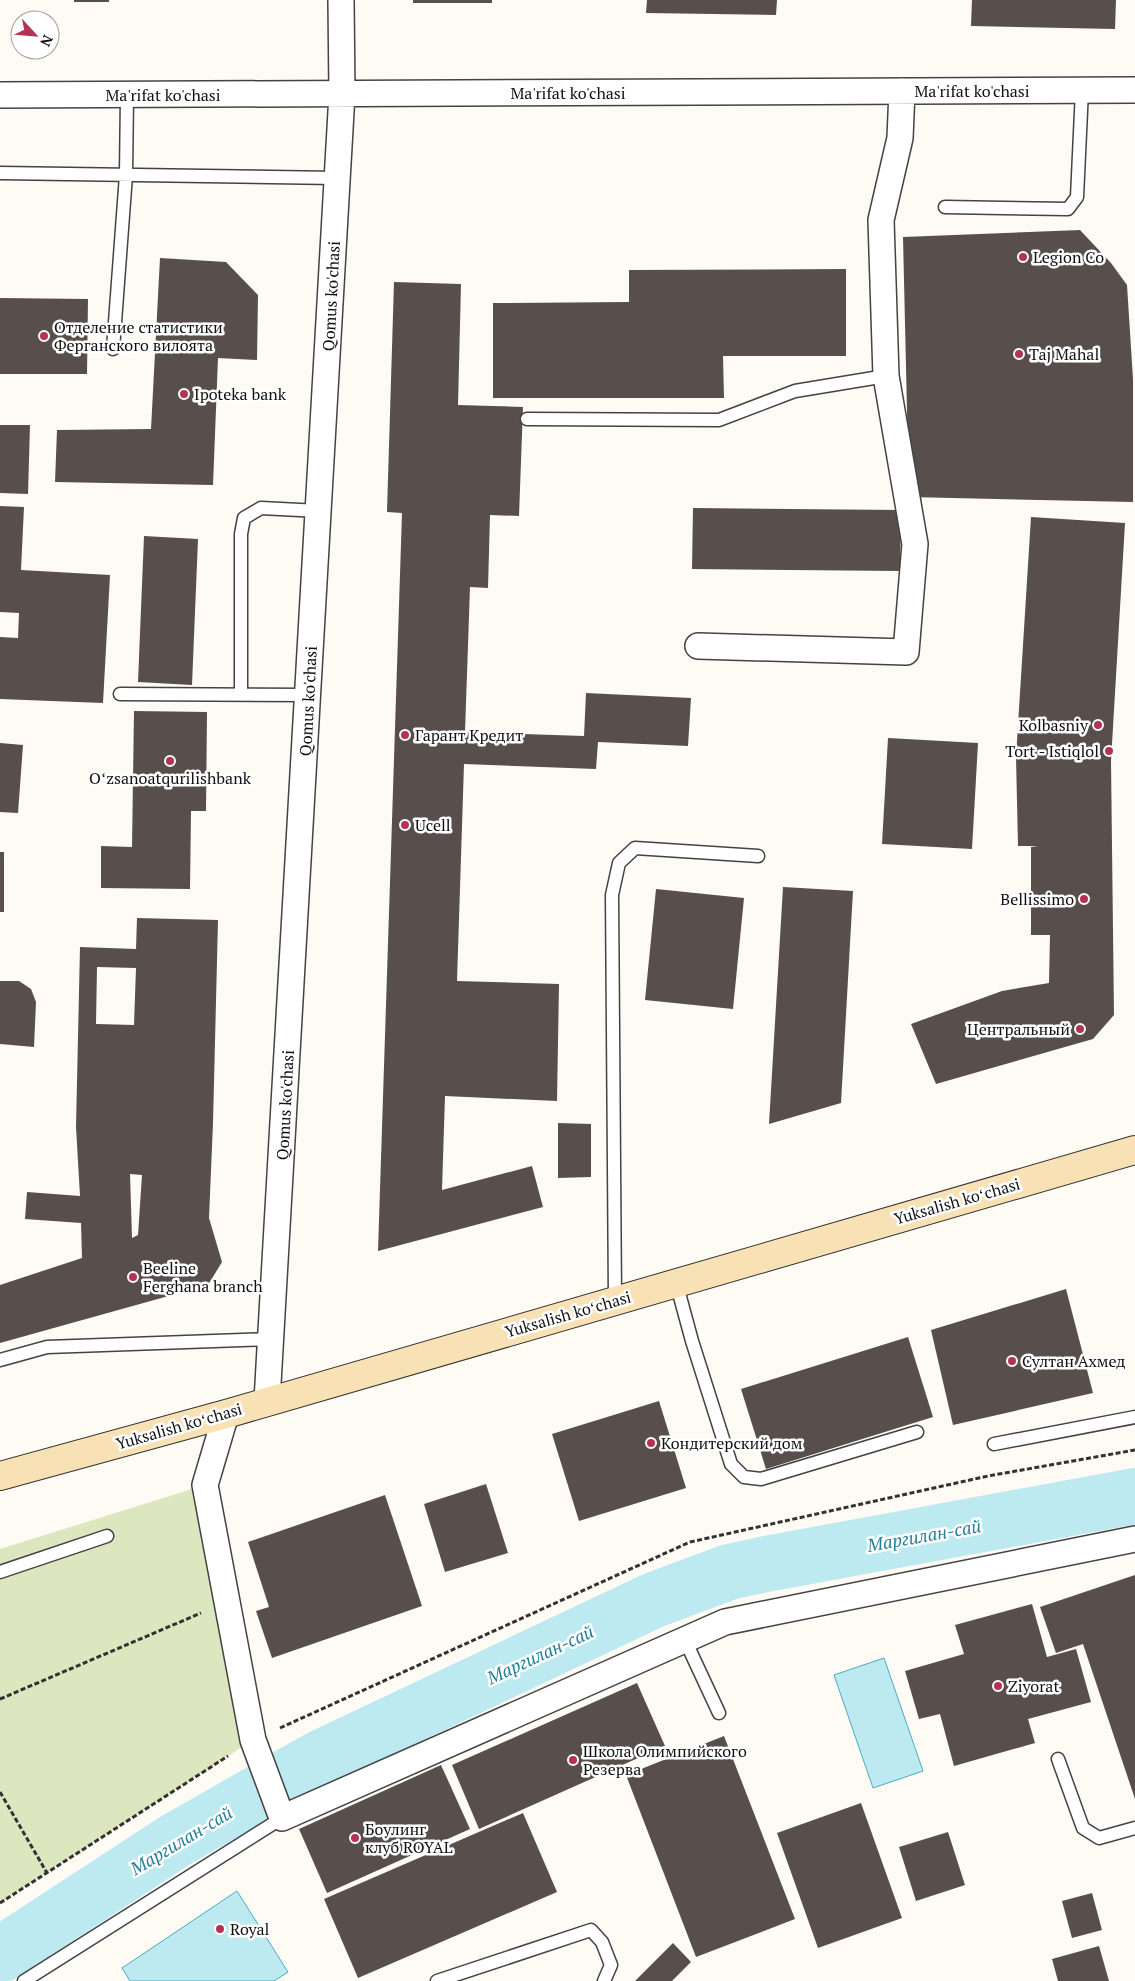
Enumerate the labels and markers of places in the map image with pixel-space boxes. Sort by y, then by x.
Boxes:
place label: Legion Co [1033,246,1104,268]
marker: Legion Co [1017,251,1029,263]
place label: Отделение статистики Ферганского вилоята [54,316,223,356]
marker: Отделение статистики Ферганского вилоята [38,330,50,342]
place label: Taj Mahal [1029,343,1099,365]
marker: Taj Mahal [1013,348,1025,360]
place label: Ipoteka bank [194,383,287,405]
marker: Ipoteka bank [178,388,190,400]
place label: Kolbasniy [1019,714,1089,736]
marker: Kolbasniy [1092,719,1104,731]
place label: Гарант Кредит [415,724,523,746]
marker: Гарант Кредит [399,729,411,741]
place label: Tort - Istiqlol [1005,740,1099,762]
marker: Tort - Istiqlol [1103,745,1115,757]
marker: Oʻzsanoatqurilishbank [164,755,176,767]
place label: Oʻzsanoatqurilishbank [89,767,252,789]
place label: Ucell [415,814,451,836]
marker: Ucell [399,819,411,831]
place label: Bellissimo [1000,888,1074,910]
marker: Bellissimo [1078,893,1090,905]
place label: Центральный [967,1018,1070,1040]
marker: Центральный [1074,1023,1086,1035]
place label: Beeline Ferghana branch [143,1257,263,1297]
marker: Beeline Ferghana branch [127,1271,139,1283]
place label: Султан Ахмед [1022,1350,1126,1372]
marker: Султан Ахмед [1006,1355,1018,1367]
place label: Кондитерский дом [661,1432,803,1454]
marker: Кондитерский дом [645,1437,657,1449]
place label: Ziyorat [1008,1675,1059,1697]
marker: Ziyorat [992,1680,1004,1692]
place label: Школа Олимпийского Резерва [583,1740,747,1780]
marker: Школа Олимпийского Резерва [567,1754,579,1766]
place label: Боулинг клуб ROYAL [365,1818,453,1858]
marker: Боулинг клуб ROYAL [349,1832,361,1844]
place label: Royal [230,1918,270,1940]
marker: Royal [214,1923,226,1935]

